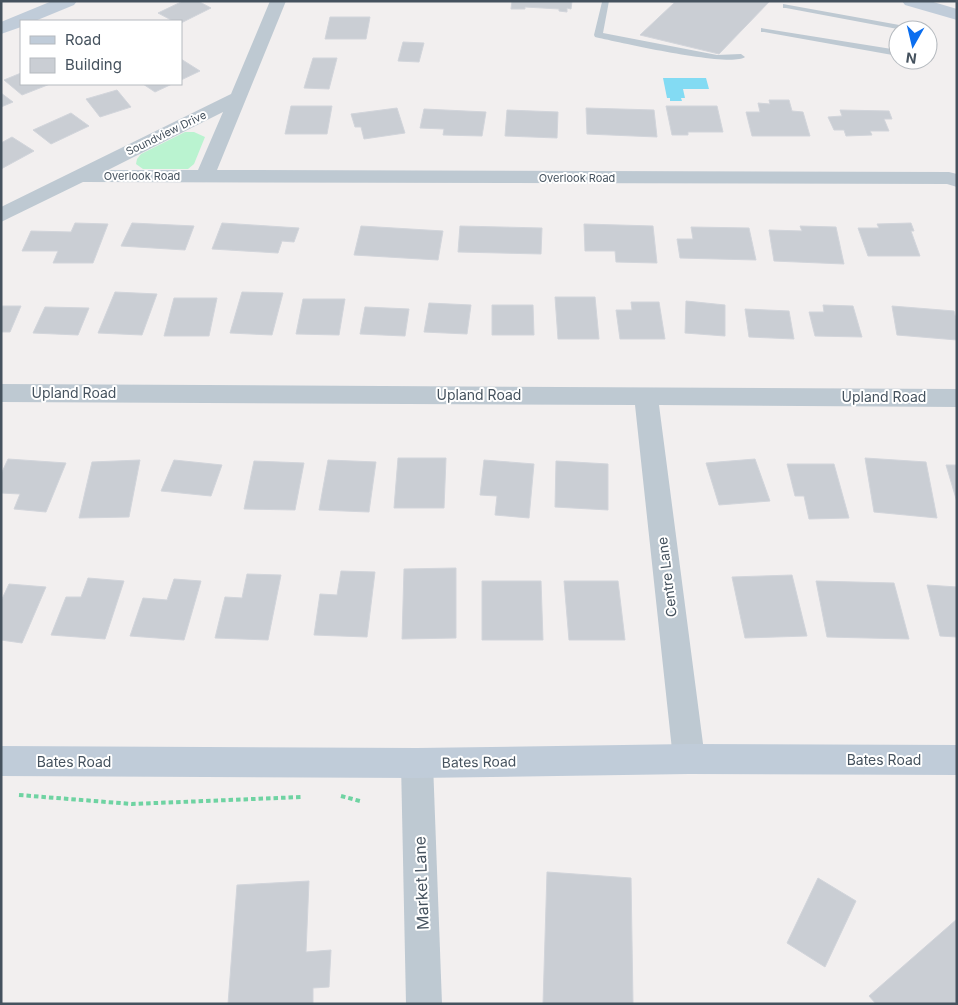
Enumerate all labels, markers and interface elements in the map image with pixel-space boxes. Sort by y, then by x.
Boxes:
legend [20,20,182,85]
north arrow [888,20,938,70]
text: Road [65,30,101,49]
text: N [905,49,918,68]
text: Building [65,55,122,74]
street label: Soundview Drive [123,107,209,159]
street label: Overlook Road [104,169,180,183]
street label: Overlook Road [539,171,615,185]
street label: Upland Road [32,384,116,401]
street label: Upland Road [437,386,521,403]
street label: Upland Road [842,388,926,405]
street label: Centre Lane [653,536,680,618]
street label: Bates Road [847,751,921,768]
street label: Bates Road [441,752,517,771]
street label: Bates Road [37,753,111,770]
street label: Market Lane [409,836,433,930]

